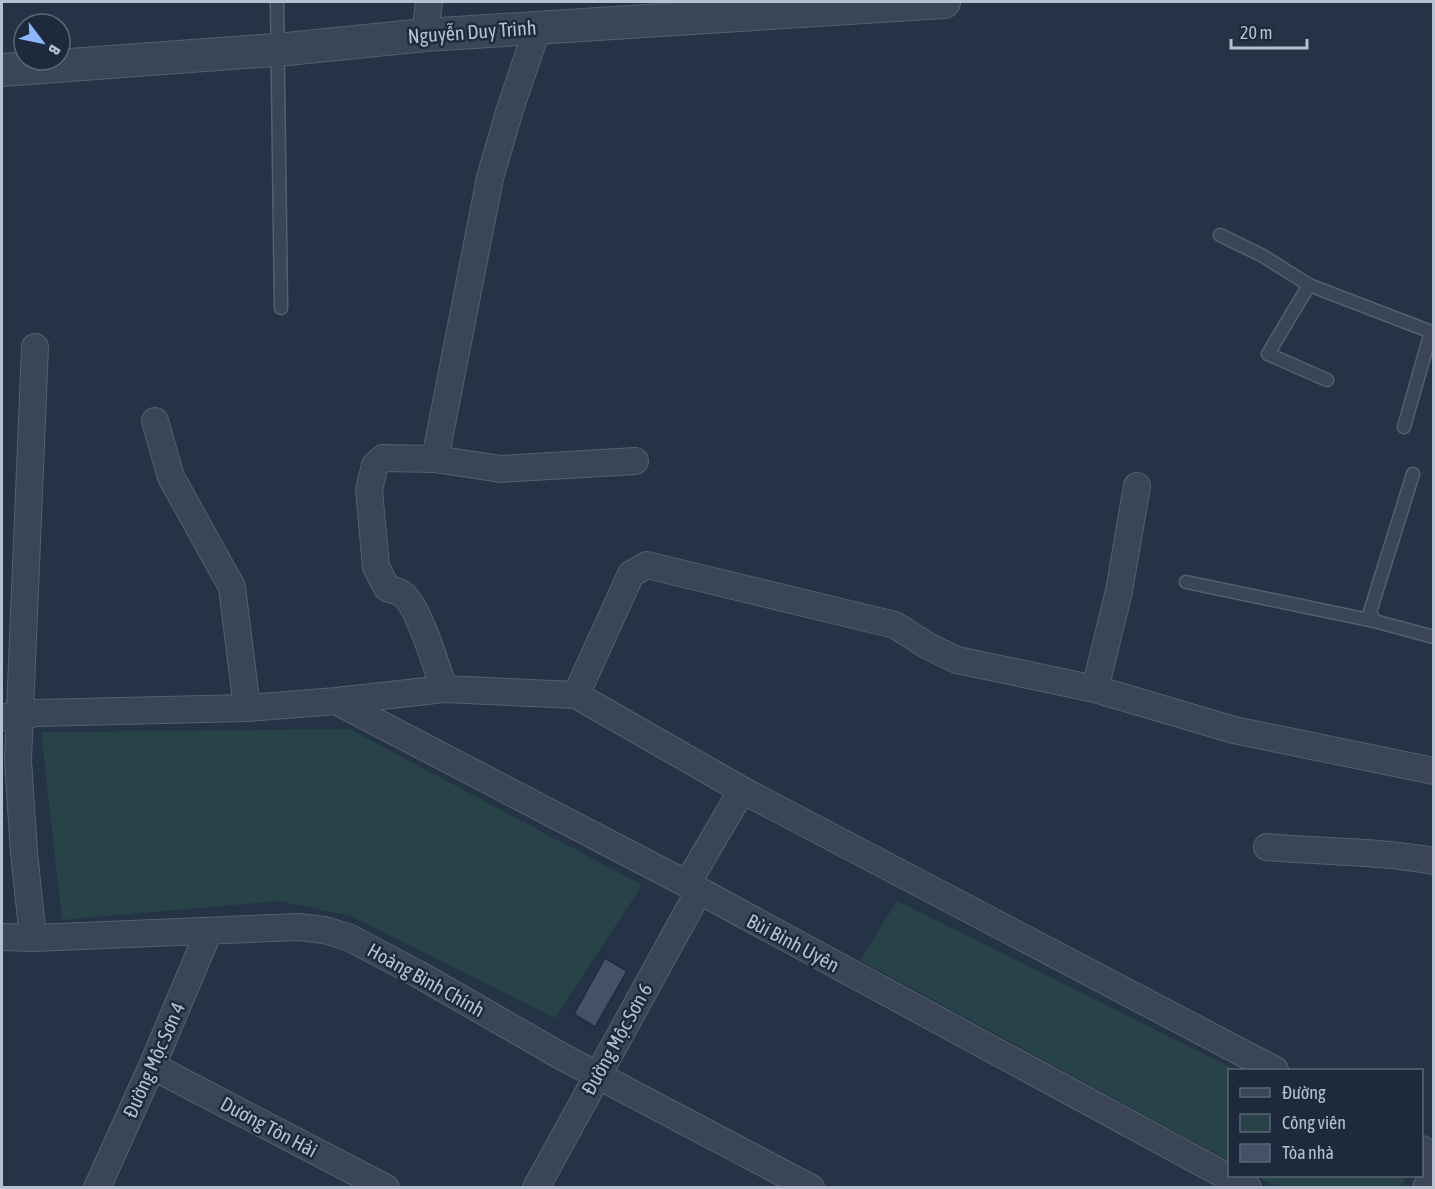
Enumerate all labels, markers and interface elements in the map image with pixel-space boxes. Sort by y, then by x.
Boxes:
north arrow [12,12,72,72]
scale bar [1231,12,1308,50]
street label: Nguyễn Duy Trinh [407,16,537,47]
text: 20 m [1240,22,1272,43]
text: B [45,42,64,58]
street label: Bùi Bỉnh Uyên [743,909,843,976]
street label: Hoàng Bình Chính [364,938,489,1021]
street label: Đường Mộc Sơn 6 [576,979,657,1099]
street label: Đường Mộc Sơn 4 [118,999,189,1121]
legend [1228,1069,1423,1177]
text: Đường [1282,1082,1326,1103]
street label: Dương Tôn Hải [217,1091,322,1162]
text: Công viên [1282,1112,1346,1133]
text: Tòa nhà [1282,1142,1334,1163]

